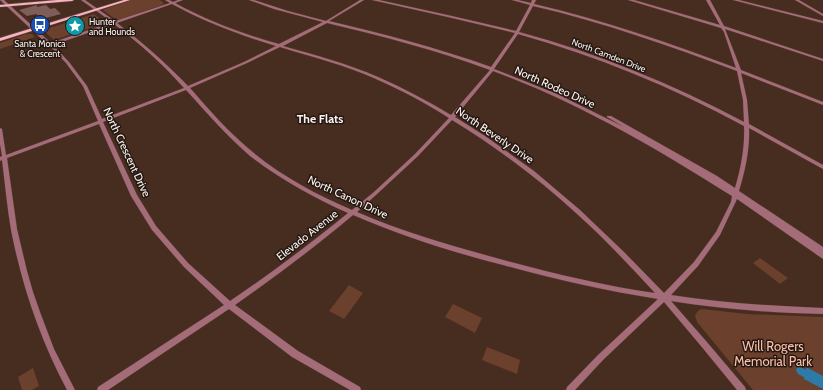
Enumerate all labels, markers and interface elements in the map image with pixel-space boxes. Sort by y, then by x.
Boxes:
bus stop icon: Santa Monica & Crescent [29,14,51,36]
place icon: Hunter and Hounds [64,15,86,37]
place label: Hunter and Hounds [89,16,135,37]
street label: North Camden Drive [570,36,648,74]
place label: Santa Monica & Crescent [14,38,66,59]
street label: North Rodeo Drive [513,63,598,111]
street label: North Beverly Drive [453,104,537,166]
street label: North Crescent Drive [100,105,154,199]
district label: The Flats [297,111,343,126]
street label: North Canon Drive [306,172,391,222]
street label: Elevado Avenue [273,206,341,263]
park label: Will Rogers Memorial Park [734,338,812,369]

